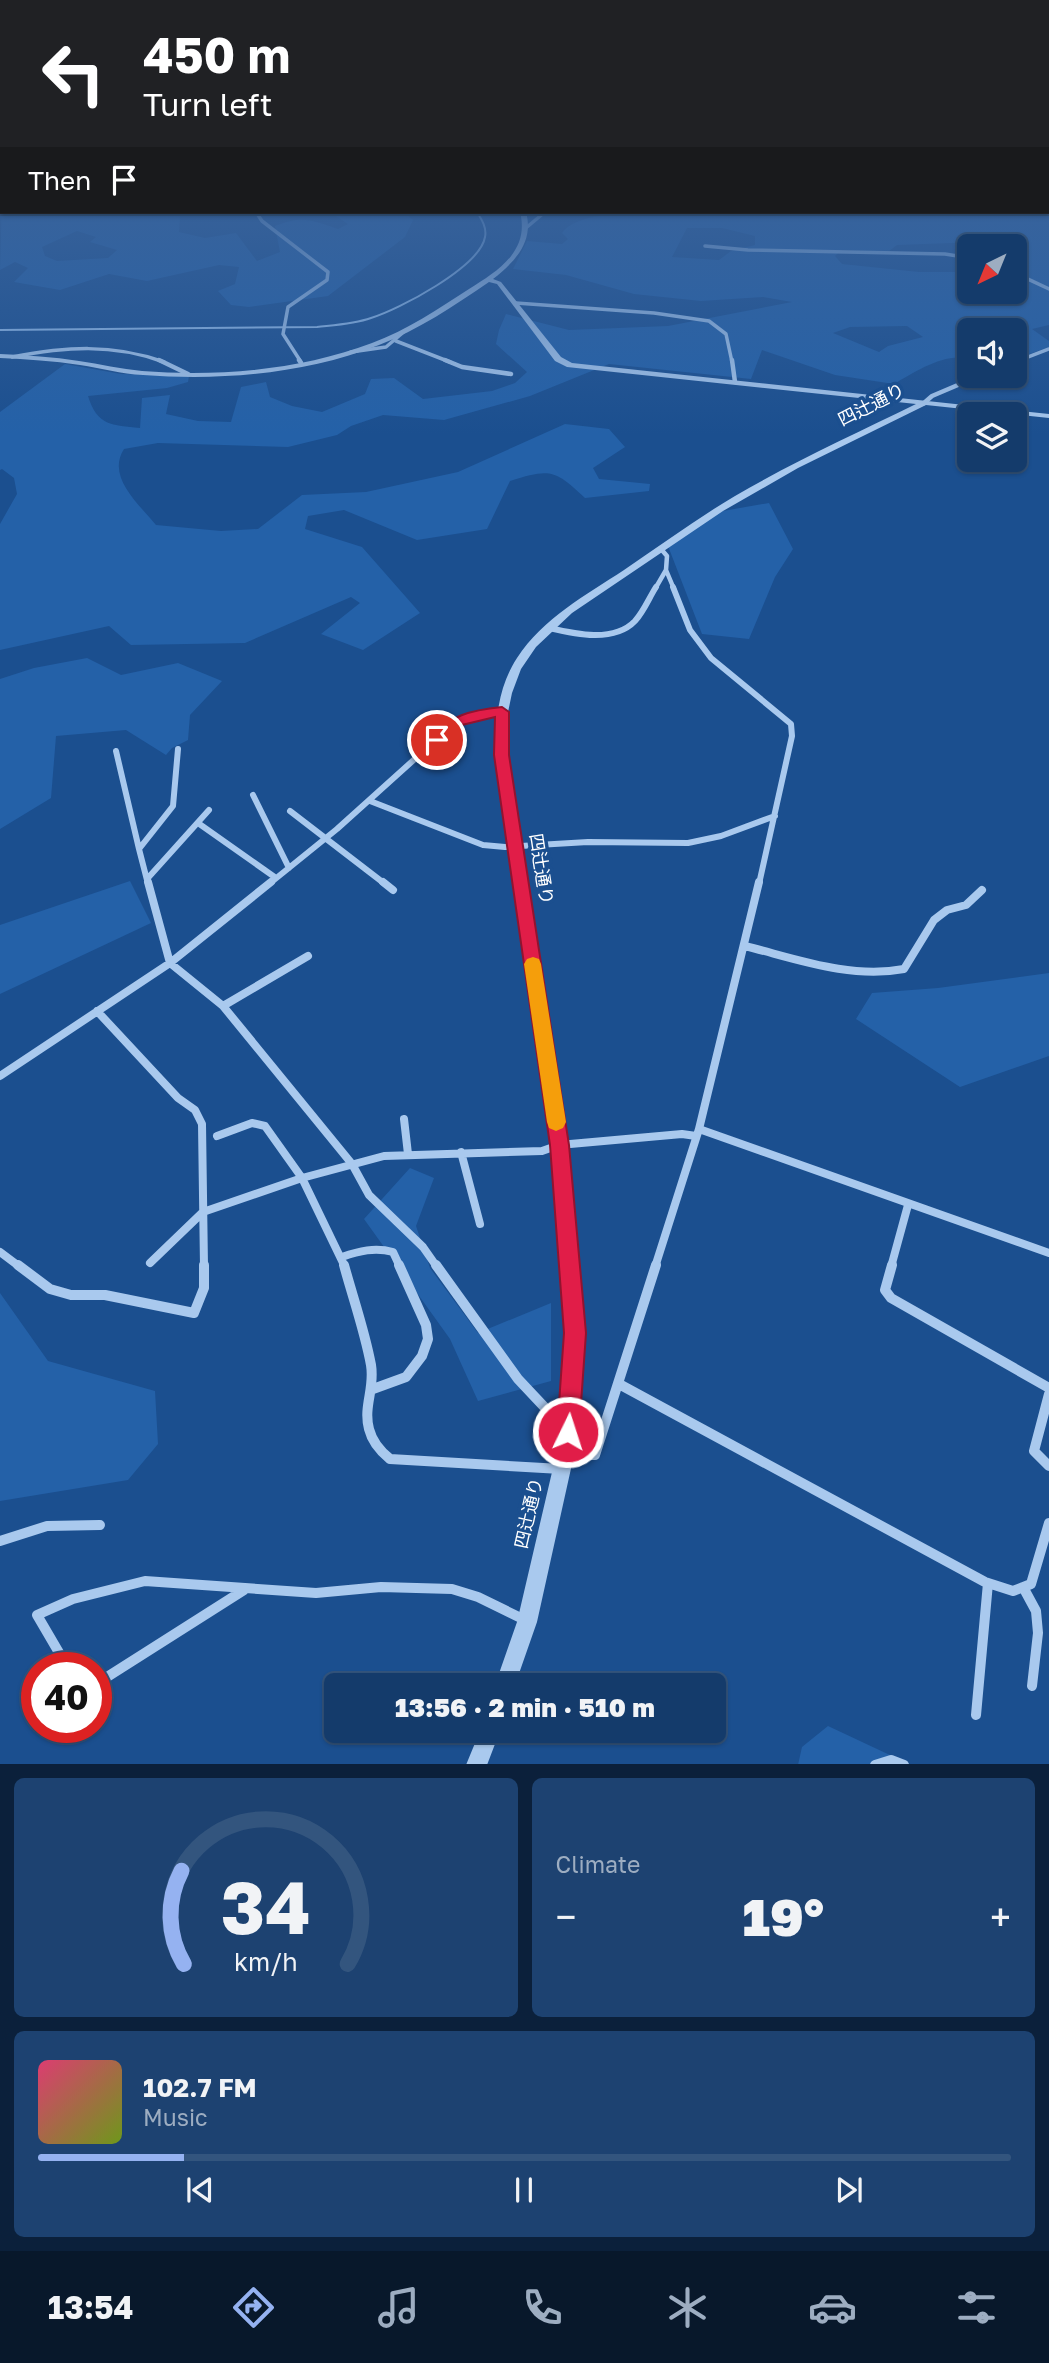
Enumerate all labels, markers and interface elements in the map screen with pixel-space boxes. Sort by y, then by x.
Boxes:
text: 450 m [143,25,291,84]
icon: left [28,28,119,119]
text: Turn left [143,85,272,123]
icon: arrive [105,161,143,199]
text: Then [28,165,91,196]
north arrow [957,234,1027,304]
map controls [957,234,1027,472]
button: sound [957,318,1027,388]
street label: 四辻通り [834,378,908,430]
button: layers [957,402,1027,472]
pin [407,710,467,770]
icon: arrive [418,721,456,759]
street label: 四辻通り [526,832,558,906]
position arrow [531,1395,605,1469]
street label: 四辻通り [509,1475,547,1551]
speed limit sign: 40 [21,1652,112,1743]
text: 13:56 · 2 min · 510 m [395,1692,655,1723]
text: Climate [556,1850,640,1878]
text: 34 [221,1863,311,1950]
text: 19° [742,1885,824,1947]
text: − [556,1894,576,1939]
text: + [990,1894,1011,1939]
text: km/h [234,1945,298,1976]
text: 102.7 FM [143,2072,257,2103]
text: Music [143,2103,208,2131]
icon: previous [181,2171,219,2209]
icon: pause [505,2171,543,2209]
icon: next [830,2171,868,2209]
icon: directions [229,2283,278,2332]
icon: music [374,2283,423,2332]
icon: phone [518,2283,567,2332]
icon: climate [663,2283,712,2332]
icon: car [808,2283,857,2332]
icon: filters [952,2283,1001,2332]
text: 13:54 [48,2288,134,2326]

